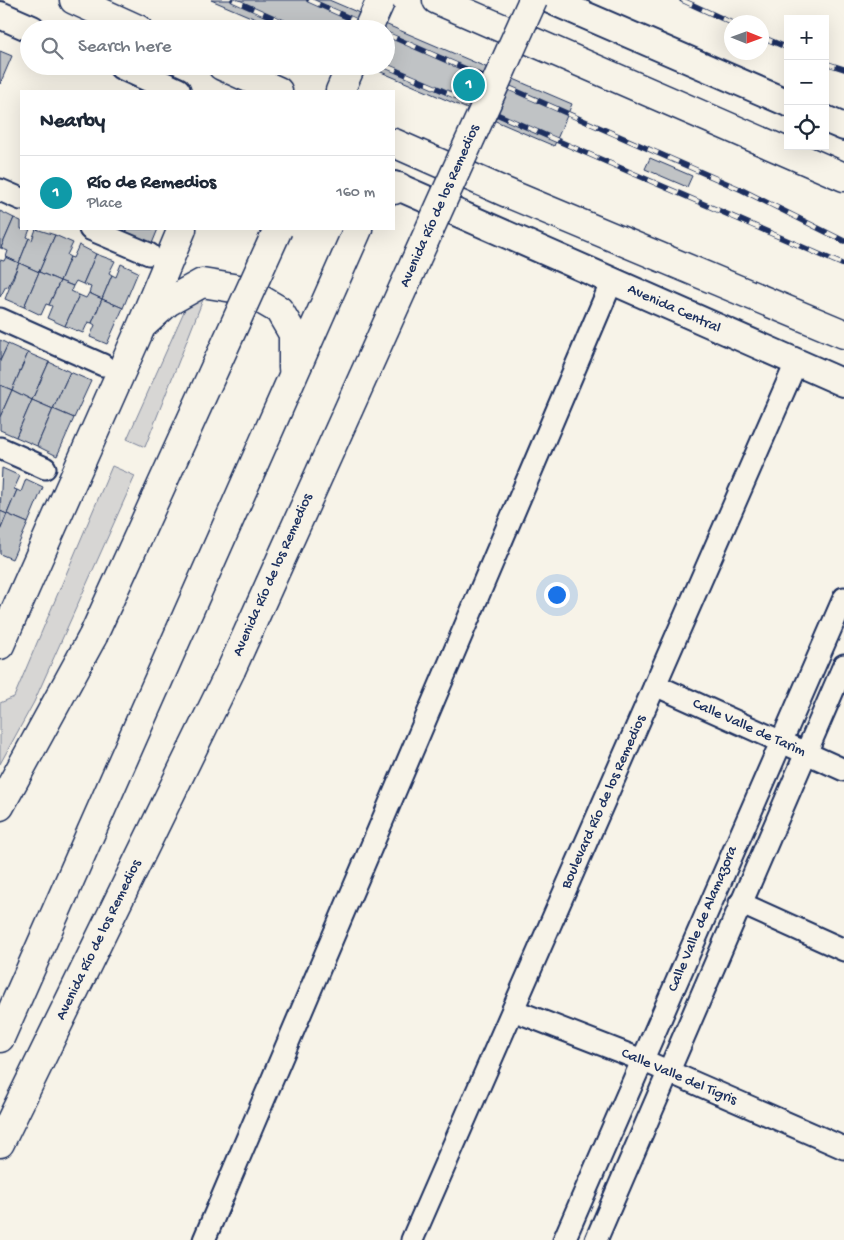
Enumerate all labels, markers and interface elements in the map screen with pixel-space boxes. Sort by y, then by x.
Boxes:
north arrow [724,15,769,60]
map controls [784,15,829,150]
button: + [784,15,829,60]
search box [20,20,395,75]
icon: search [38,34,66,62]
text: Search here [78,36,172,59]
button: − [784,60,829,105]
pin: 1 [453,66,485,104]
button: locate [784,105,829,150]
text: Nearby [40,110,105,135]
street label: Avenida Río de los Remedios [396,121,484,290]
text: Río de Remedios [87,172,216,195]
text: 1 [53,184,59,203]
text: 160 m [336,184,375,203]
text: Place [87,195,122,214]
street label: Avenida Central [625,280,723,338]
street label: Avenida Río de los Remedios [229,490,317,659]
your location [544,582,570,608]
street label: Calle Valle de Tarim [689,695,809,761]
street label: Boulevard Río de los Remedios [557,712,651,893]
street label: Calle Valle de Alamazora [664,843,742,995]
street label: Avenida Río de los Remedios [52,856,146,1023]
street label: Calle Valle del Tigris [618,1044,740,1110]

